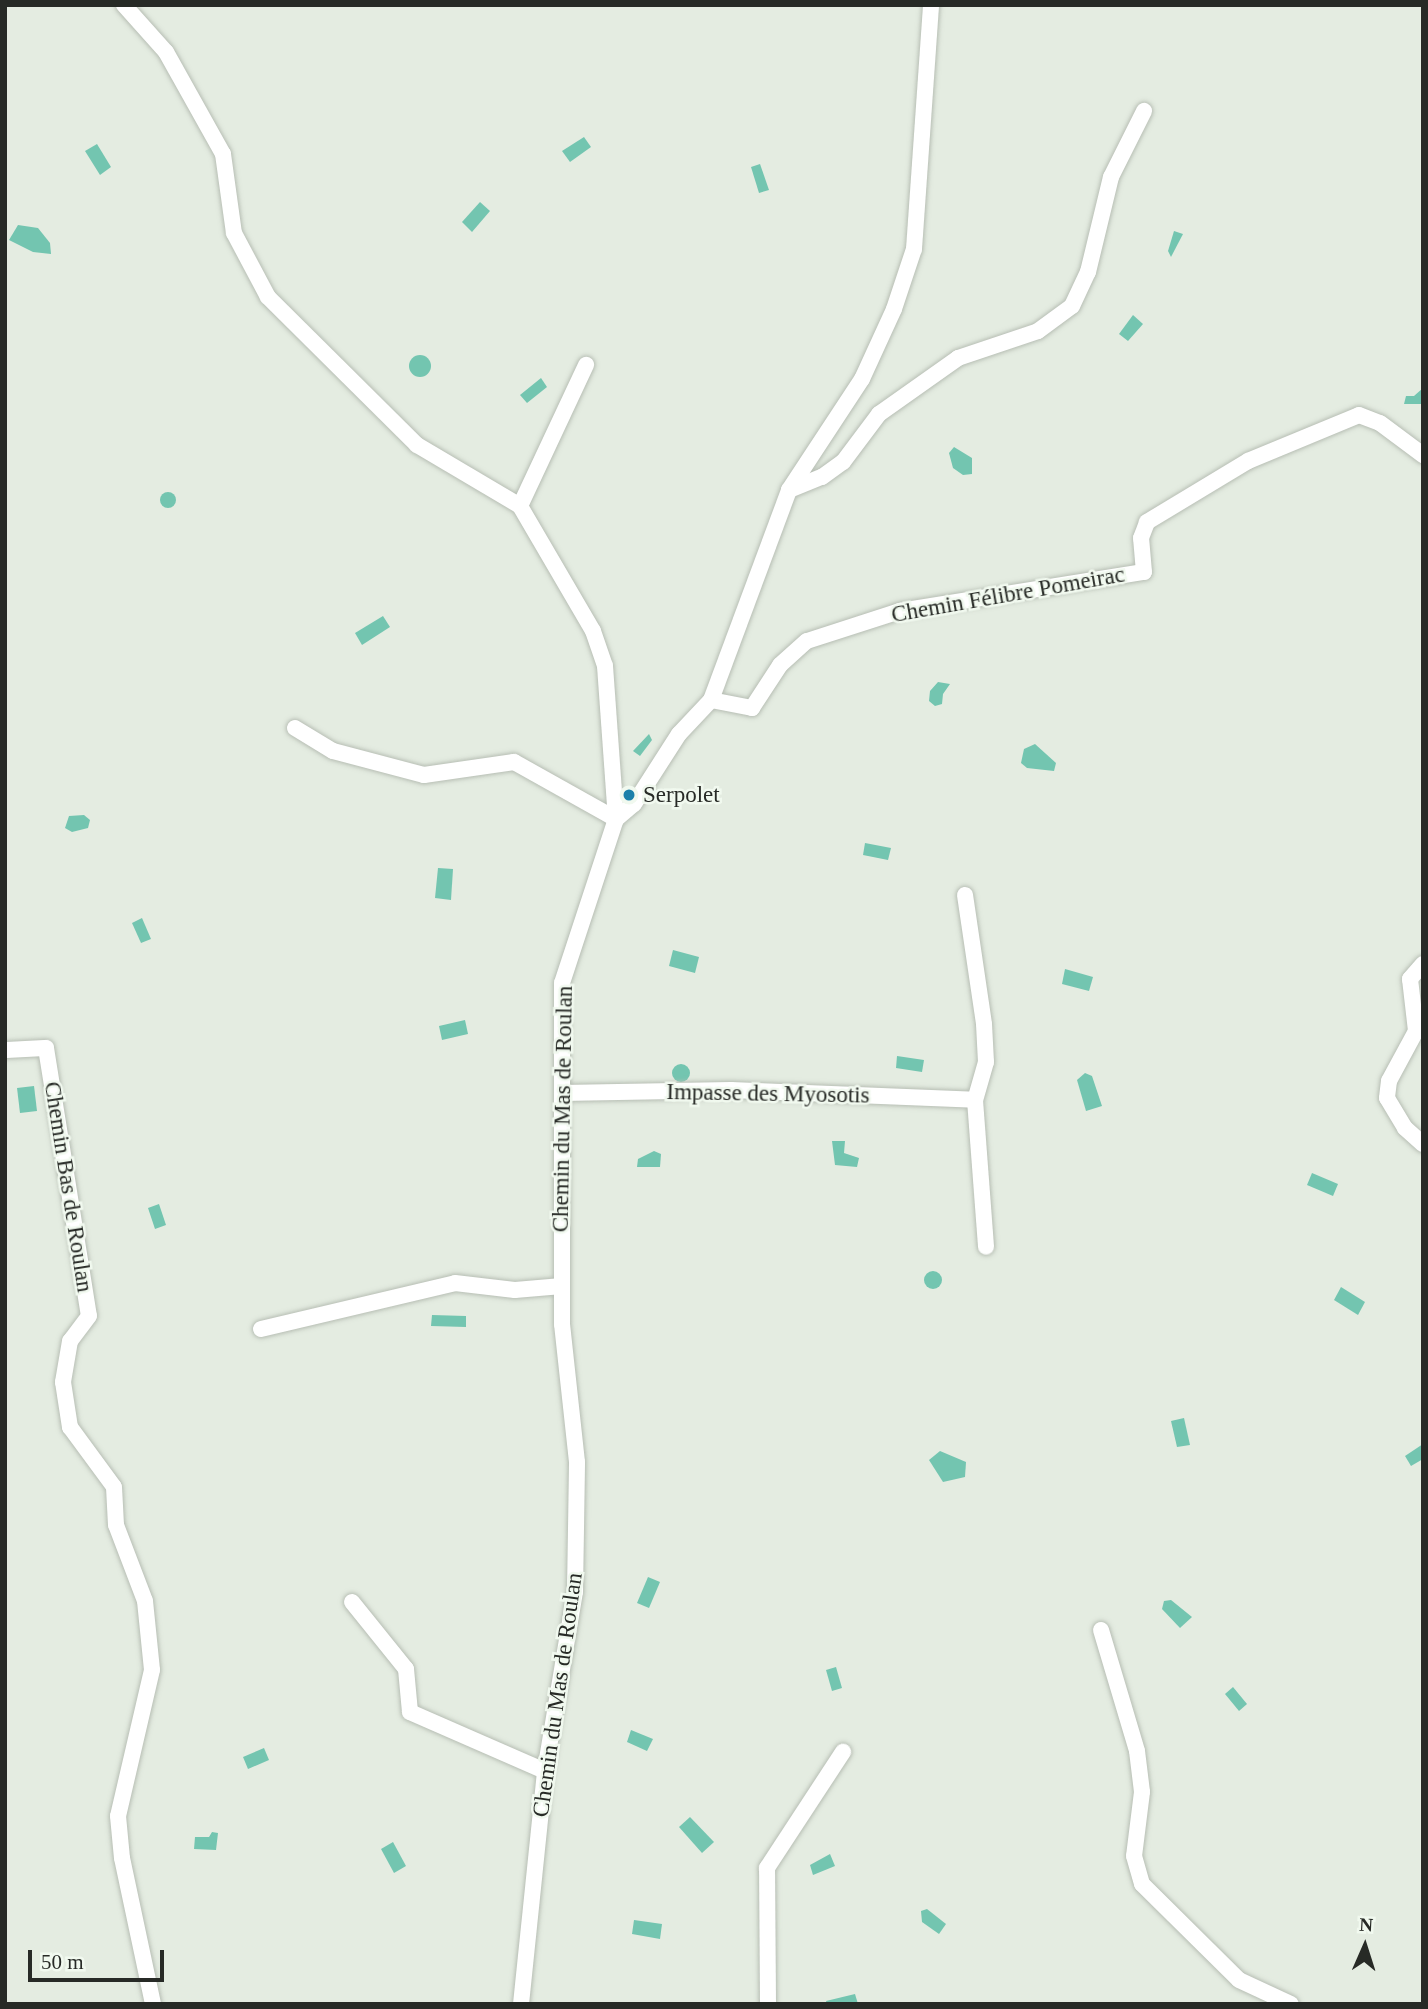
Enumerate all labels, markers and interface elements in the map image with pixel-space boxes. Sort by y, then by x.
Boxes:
street label: Chemin Félibre Pomeirac [889,561,1127,629]
place label: Serpolet [643,781,720,809]
marker: Serpolet [621,787,637,803]
street label: Chemin du Mas de Roulan [547,985,579,1233]
street label: Impasse des Myosotis [666,1078,870,1110]
street label: Chemin Bas de Roulan [38,1080,98,1294]
street label: Chemin du Mas de Roulan [527,1571,589,1819]
north arrow [1330,1911,1400,1981]
text: N [1359,1914,1374,1935]
scale bar [32,1936,168,1980]
text: 50 m [41,1950,84,1974]

